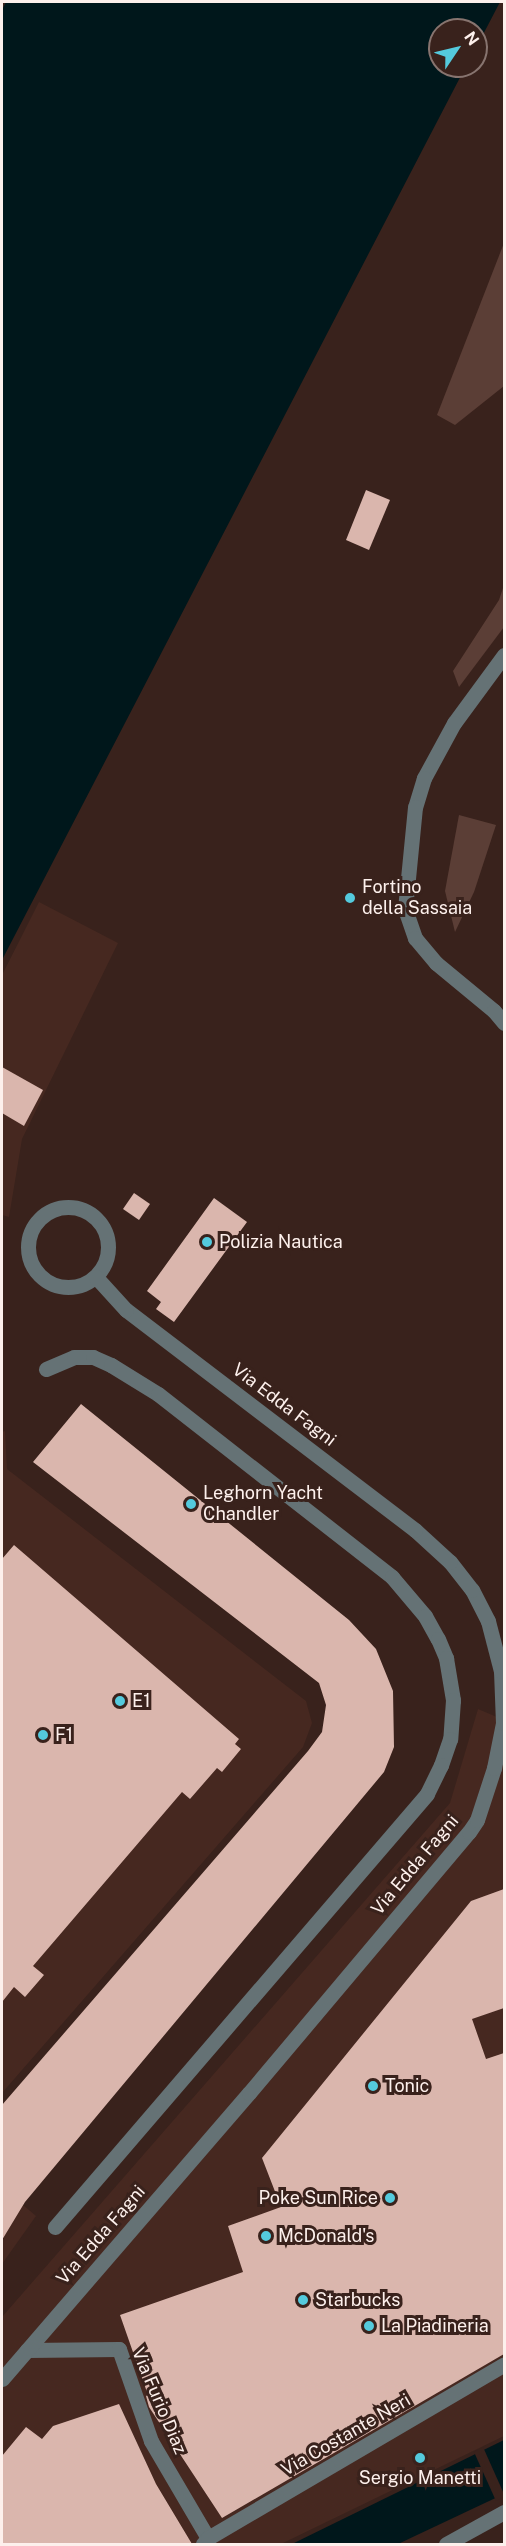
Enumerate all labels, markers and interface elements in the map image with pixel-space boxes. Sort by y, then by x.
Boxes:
north arrow [428,18,488,78]
text: N [460,28,483,49]
place label: Fortino della Sassaia [362,877,472,920]
marker: Fortino della Sassaia [343,891,357,905]
place label: Polizia Nautica [219,1231,343,1253]
marker: Polizia Nautica [200,1235,214,1249]
street label: Via Edda Fagni [228,1359,340,1451]
place label: Leghorn Yacht Chandler [203,1483,323,1526]
marker: Leghorn Yacht Chandler [184,1497,198,1511]
place label: E1 [132,1690,150,1712]
marker: E1 [113,1694,127,1708]
place label: F1 [55,1724,73,1746]
marker: F1 [36,1728,50,1742]
street label: Via Edda Fagni [367,1810,463,1920]
place label: Tonic [385,2075,429,2097]
marker: Tonic [366,2079,380,2093]
street label: Via Edda Fagni [52,2181,150,2289]
place label: Poke Sun Rice [258,2187,378,2209]
marker: Poke Sun Rice [383,2191,397,2205]
place label: McDonald's [278,2225,374,2247]
marker: McDonald's [259,2229,273,2243]
place label: Starbucks [315,2289,400,2311]
marker: Starbucks [296,2293,310,2307]
place label: La Piadineria [381,2315,489,2337]
marker: La Piadineria [362,2319,376,2333]
street label: Via Furio Diaz [127,2345,191,2457]
street label: Via Costante Neri [278,2389,414,2481]
marker: Sergio Manetti [413,2451,427,2465]
place label: Sergio Manetti [359,2467,481,2489]

